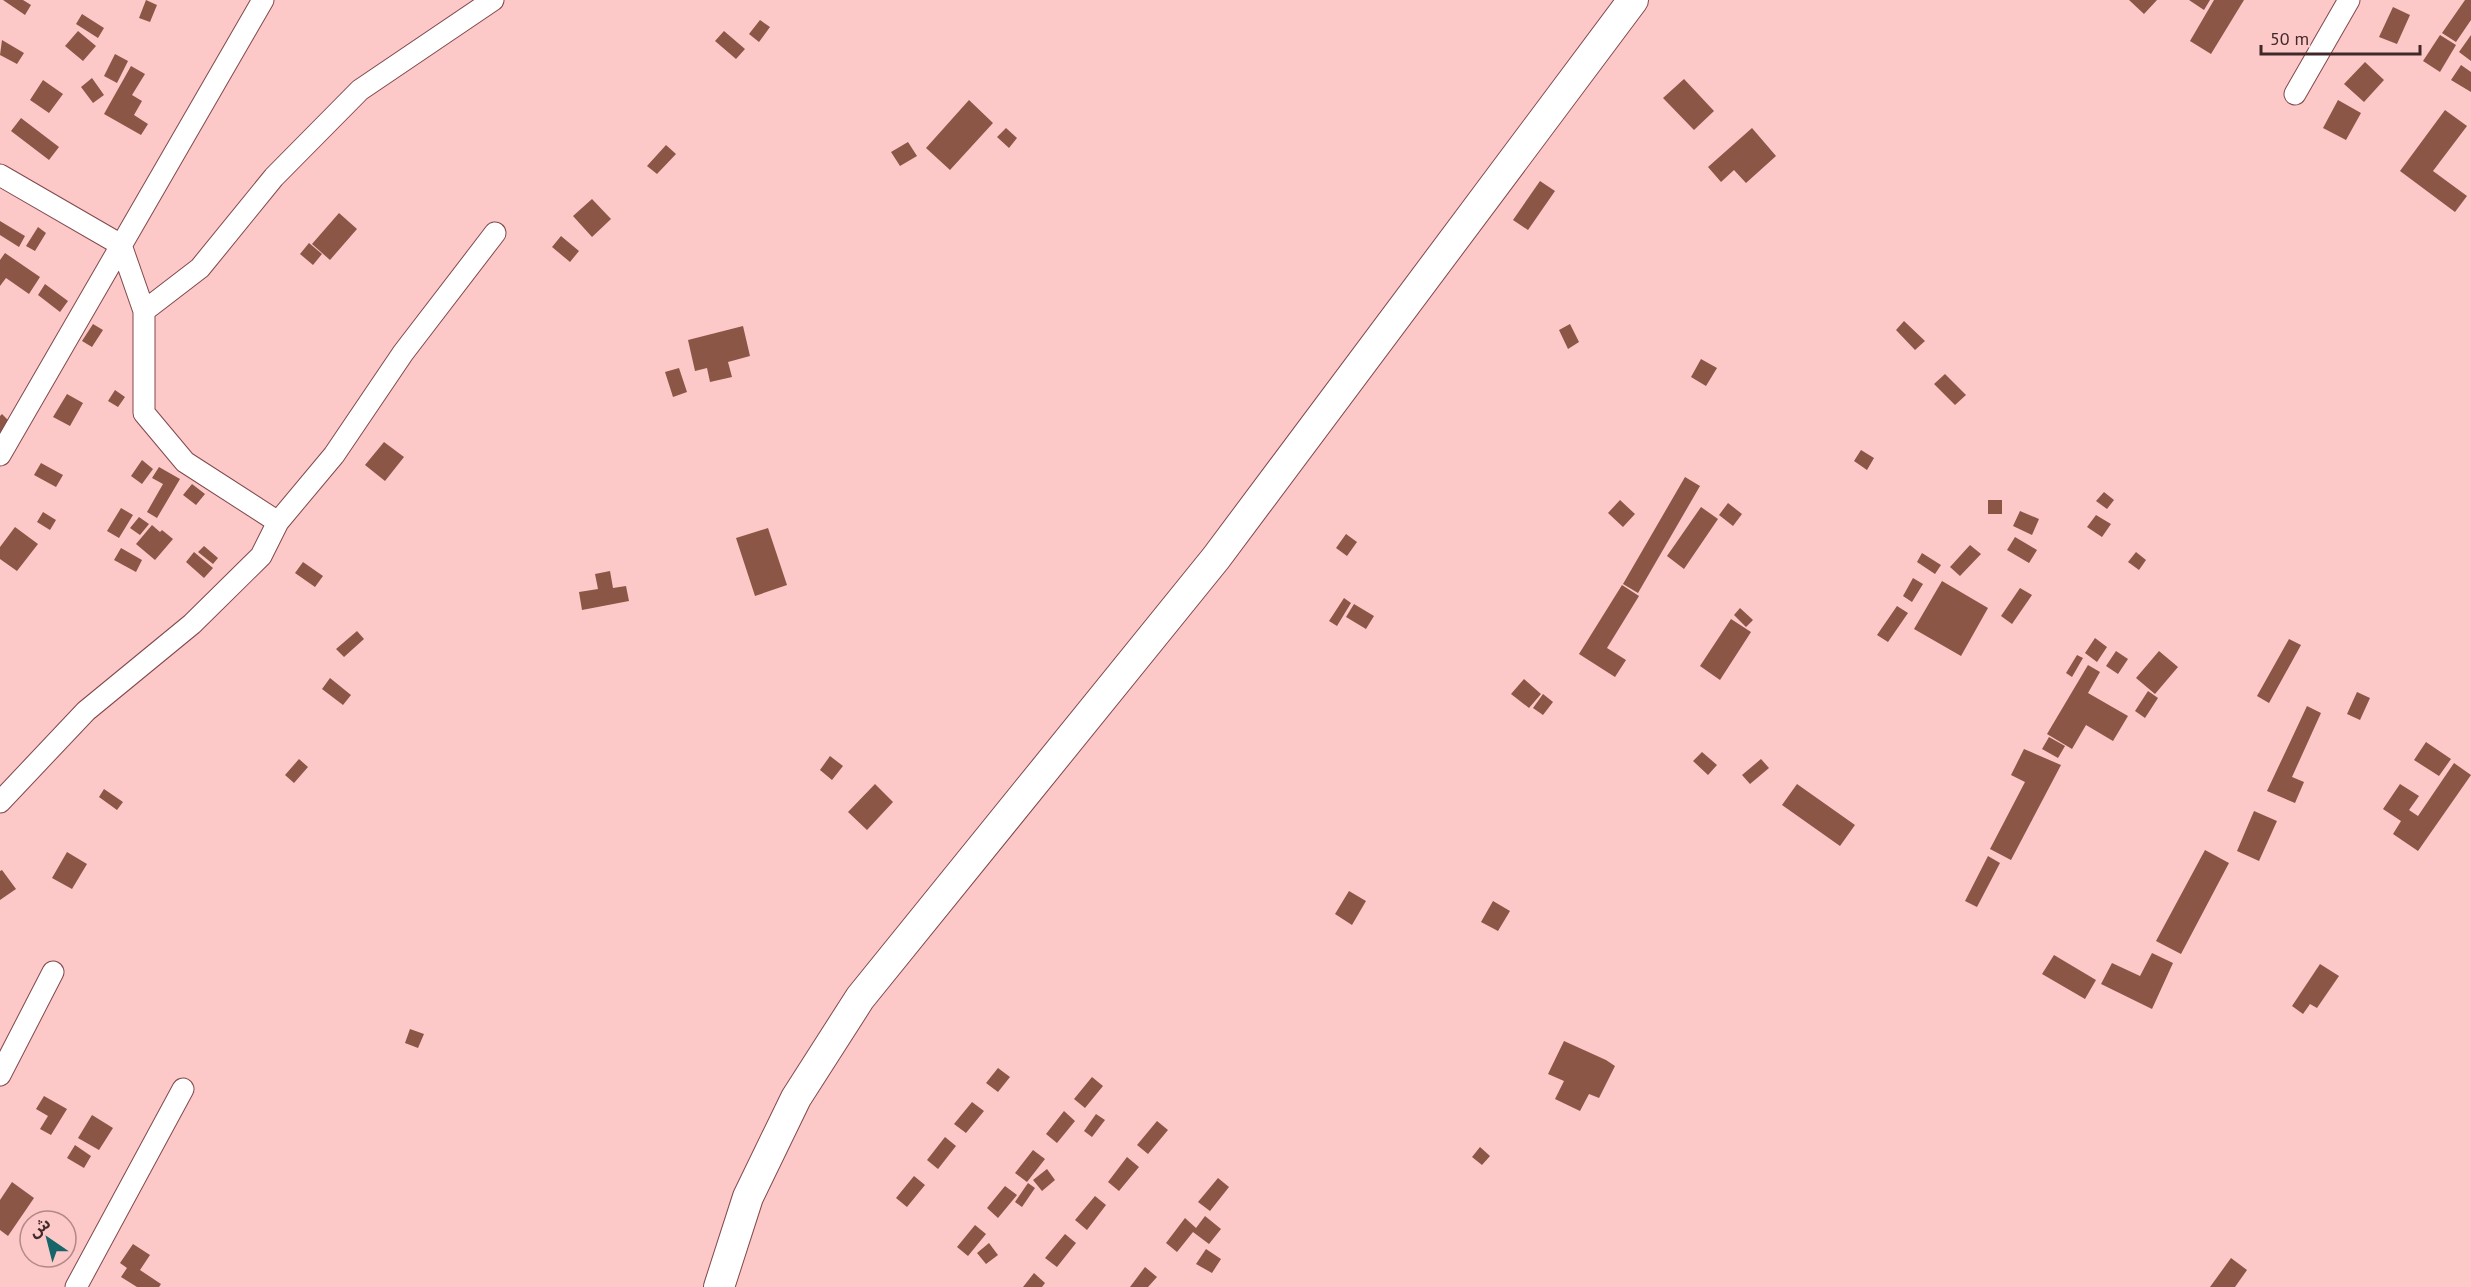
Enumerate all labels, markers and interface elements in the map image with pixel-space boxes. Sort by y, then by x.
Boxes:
scale bar [2261,18,2420,56]
text: 50 m [2270,27,2309,50]
north arrow [18,1209,78,1269]
text: ش [25,1212,54,1241]

